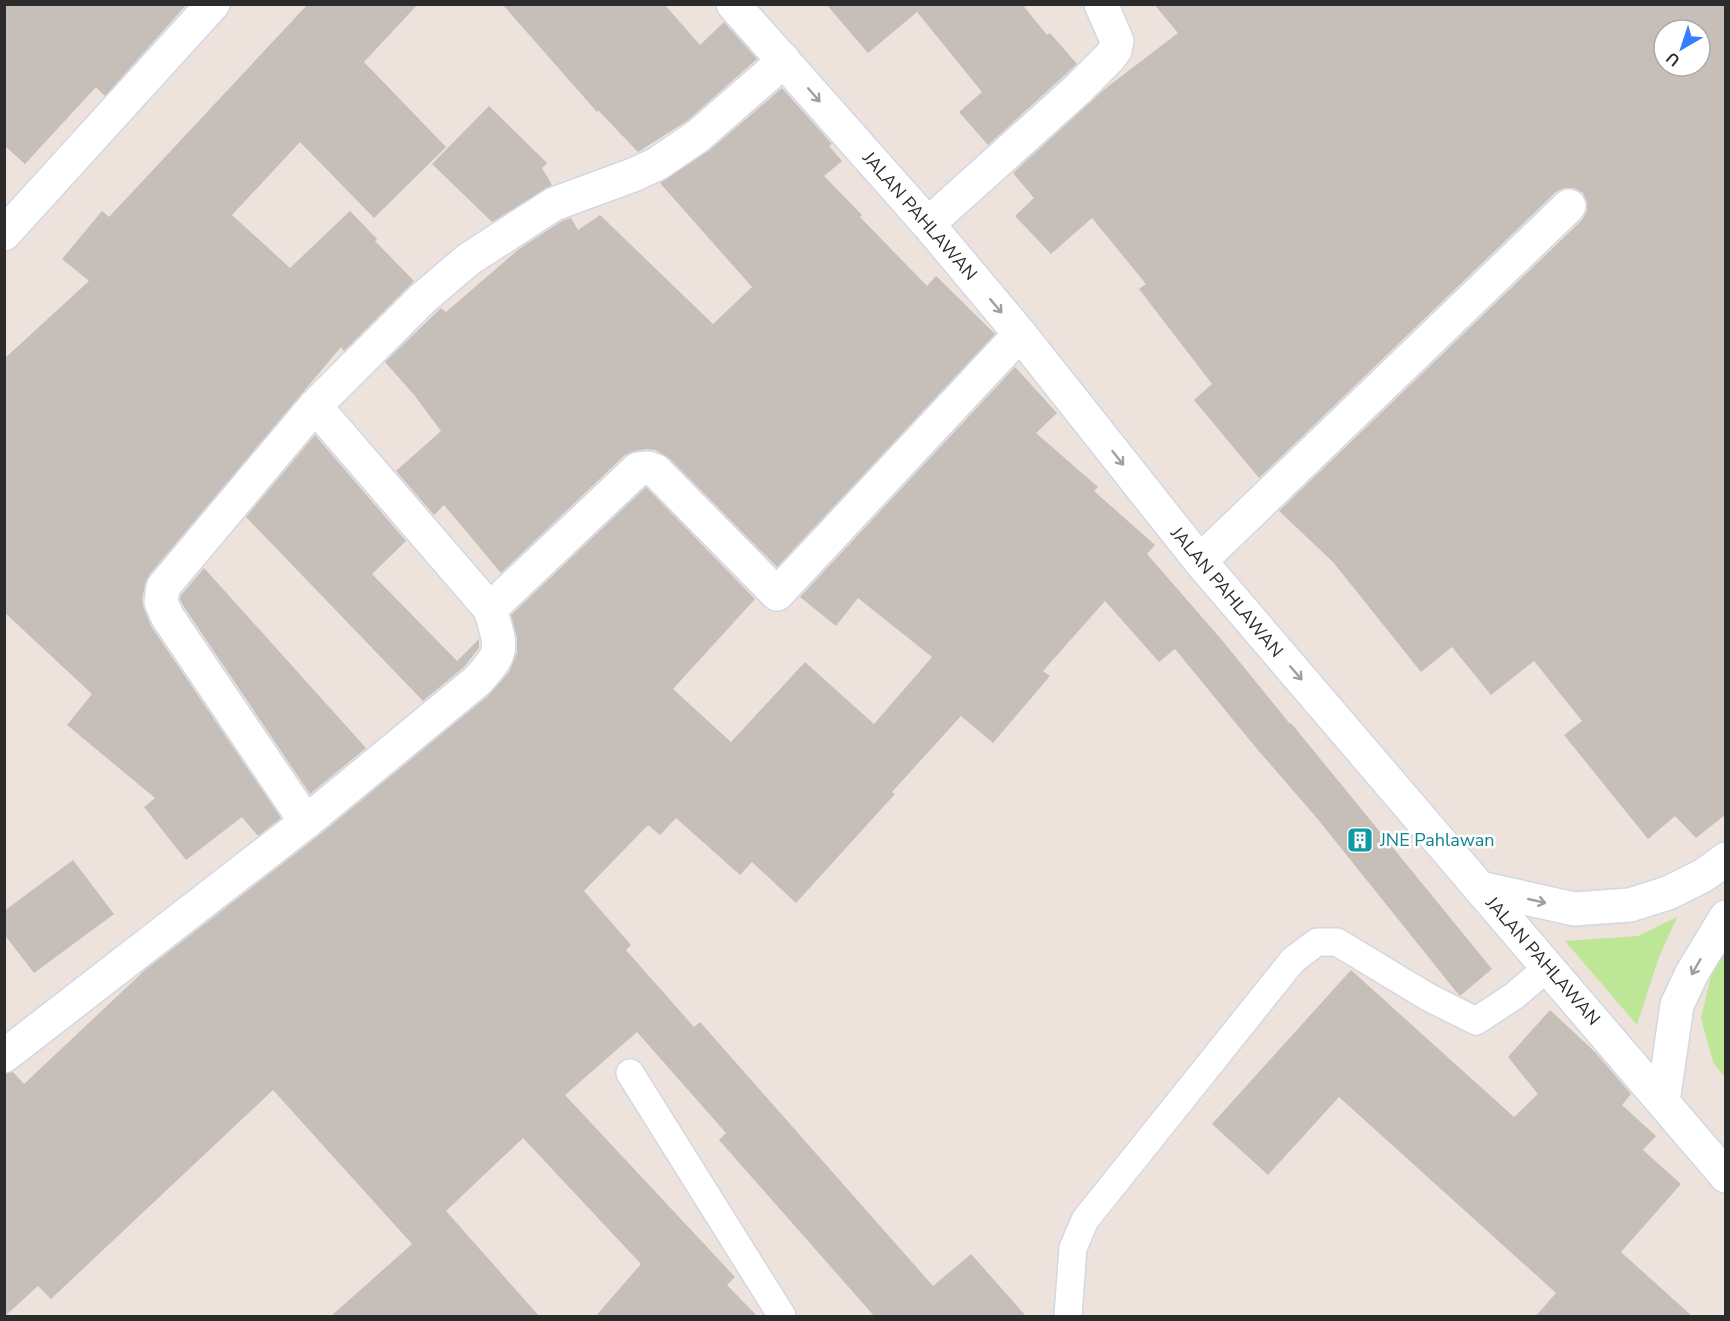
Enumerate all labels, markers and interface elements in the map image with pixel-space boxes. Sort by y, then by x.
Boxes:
north arrow [1652,18,1712,78]
text: U [1662,47,1685,71]
one-way arrow [807,87,821,102]
street label: JALAN PAHLAWAN [857,146,983,285]
one-way arrow [990,298,1003,314]
one-way arrow [1112,450,1125,466]
street label: JALAN PAHLAWAN [1165,521,1289,662]
one-way arrow [1289,665,1303,680]
building icon: JNE Pahlawan [1345,825,1375,855]
place label: JNE Pahlawan [1379,828,1495,852]
street label: JALAN PAHLAWAN [1480,891,1606,1030]
one-way arrow [1526,896,1546,907]
one-way arrow [1689,958,1701,975]

